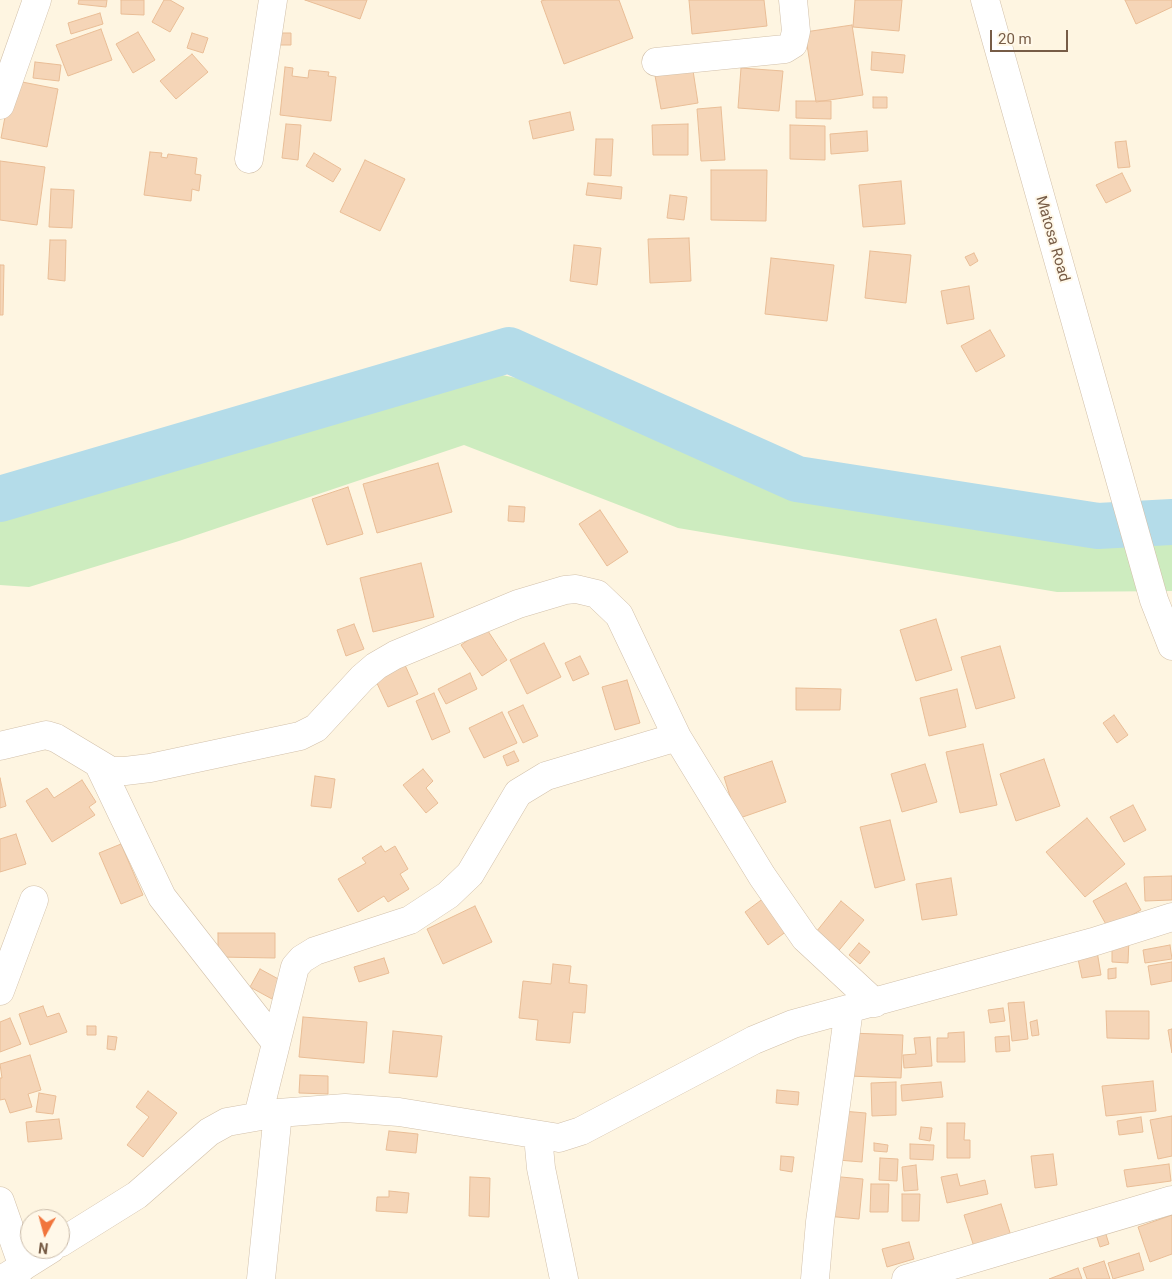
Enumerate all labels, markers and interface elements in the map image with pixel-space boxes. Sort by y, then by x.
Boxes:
scale bar [992,20,1070,52]
text: 20 m [998,30,1032,48]
street label: Matosa Road [1031,194,1073,284]
north arrow [20,1209,70,1259]
text: N [37,1239,49,1256]

